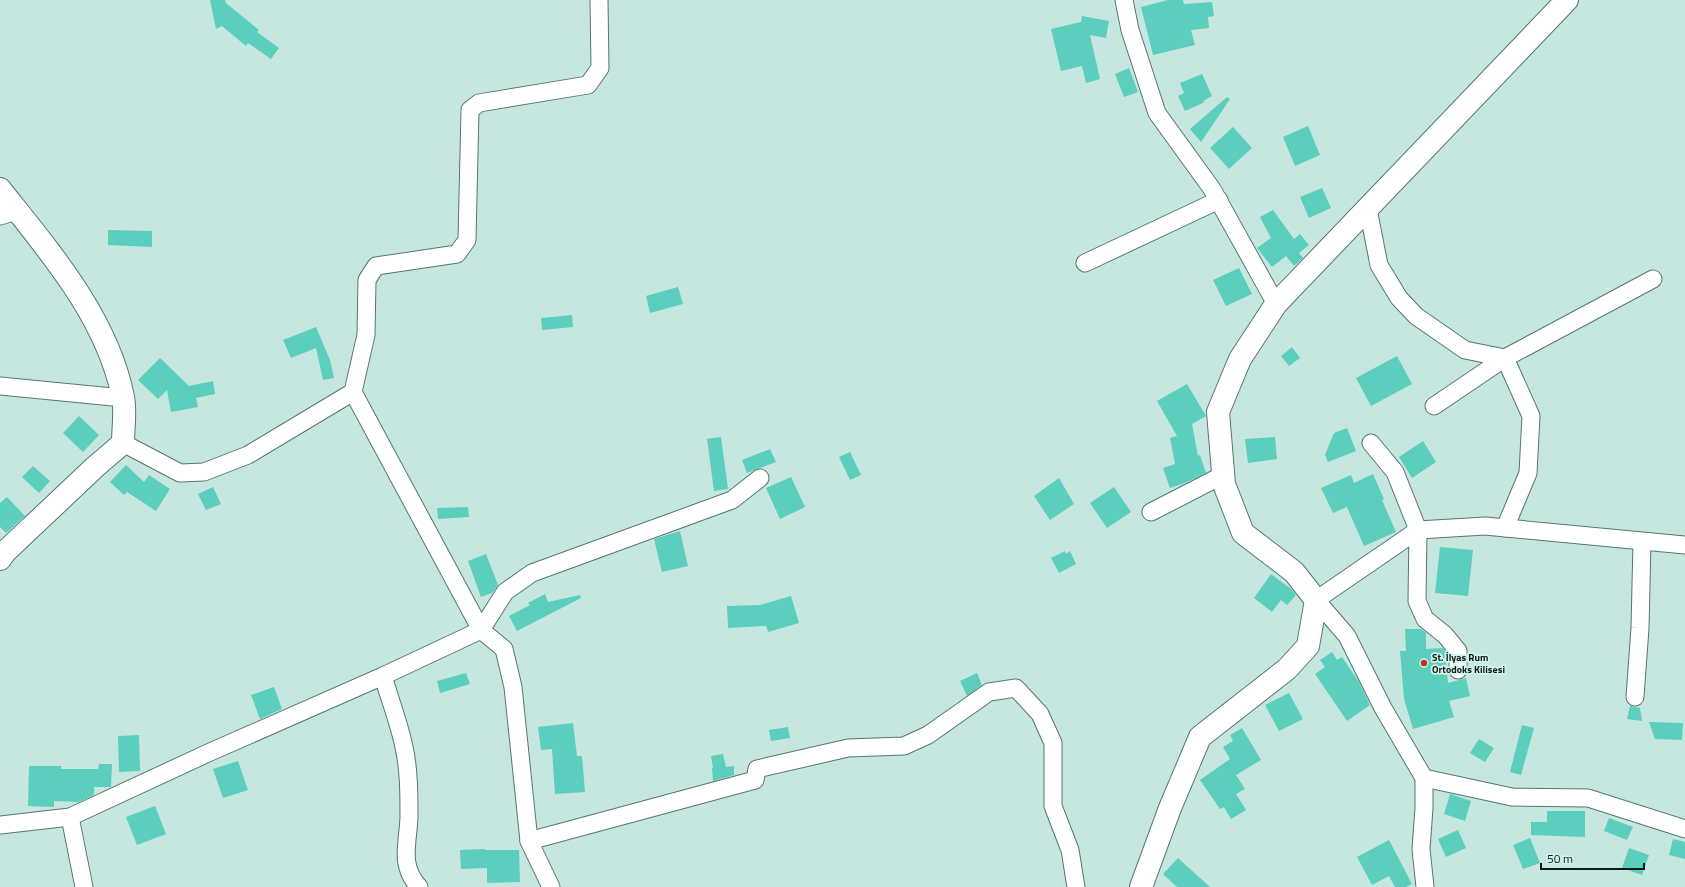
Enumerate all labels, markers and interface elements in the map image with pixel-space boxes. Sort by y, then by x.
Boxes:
place label: St. İlyas Rum Ortodoks Kilisesi [1432,650,1505,677]
marker: St. İlyas Rum Ortodoks Kilisesi [1419,658,1429,668]
scale bar [1541,845,1644,871]
text: 50 m [1547,849,1573,868]

